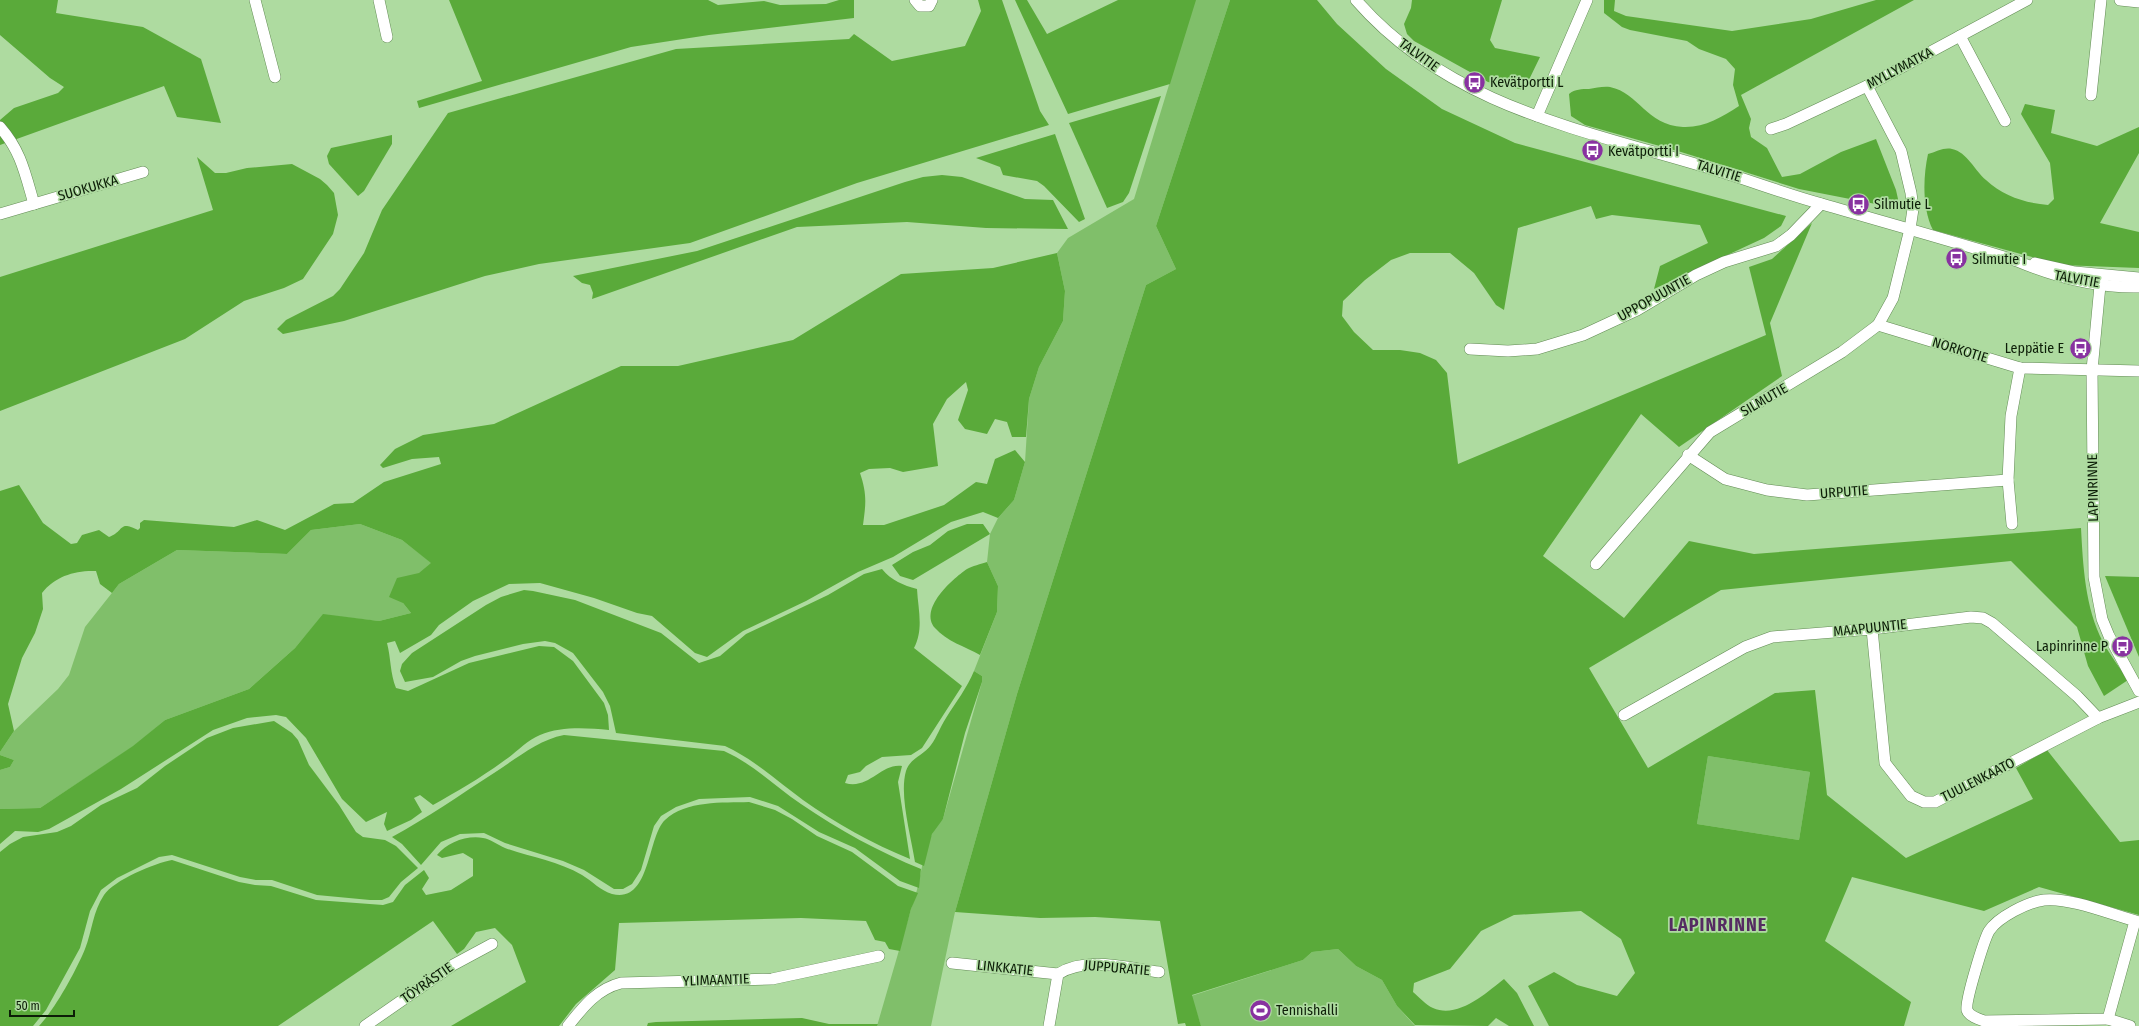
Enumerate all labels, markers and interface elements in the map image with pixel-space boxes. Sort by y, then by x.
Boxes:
street label: TALVITIE [1395,35,1443,76]
street label: MYLLYMATKA [1864,43,1937,93]
bus stop icon: Kevätportti L [1462,69,1488,95]
place label: Kevätportti L [1490,74,1563,91]
bus stop icon: Kevätportti I [1579,138,1605,164]
place label: Kevätportti I [1608,143,1679,160]
street label: TALVITIE [1695,156,1744,186]
street label: SUOKUKKA [56,171,121,205]
bus stop icon: Silmutie L [1846,191,1872,217]
place label: Silmutie L [1874,196,1931,213]
bus stop icon: Silmutie I [1944,246,1970,272]
place label: Silmutie I [1972,251,2026,268]
street label: TALVITIE [2053,267,2101,291]
street label: UPPOPUUNTIE [1615,271,1694,325]
street label: NORKOTIE [1930,334,1990,367]
bus stop icon: Leppätie E [2067,335,2093,361]
place label: Leppätie E [2005,340,2064,357]
street label: SILMUTIE [1737,380,1791,420]
street label: LAPINRINNE [2084,453,2102,522]
street label: URPUTIE [1819,482,1869,502]
street label: MAAPUUNTIE [1832,616,1908,640]
bus stop icon: Lapinrinne P [2110,633,2136,659]
place label: Lapinrinne P [2036,638,2108,655]
street label: TUULENKAATO [1938,754,2018,806]
district label: LAPINRINNE [1669,914,1767,936]
street label: LINKKATIE [976,957,1034,979]
street label: JUPPURATIE [1083,957,1151,979]
street label: TÖYRÄSTIE [397,958,457,1007]
street label: YLIMAANTIE [682,970,750,990]
scale bar [10,992,74,1018]
sports icon: Tennishalli [1247,997,1273,1023]
text: 50 m [16,999,40,1013]
place label: Tennishalli [1276,1002,1338,1019]

